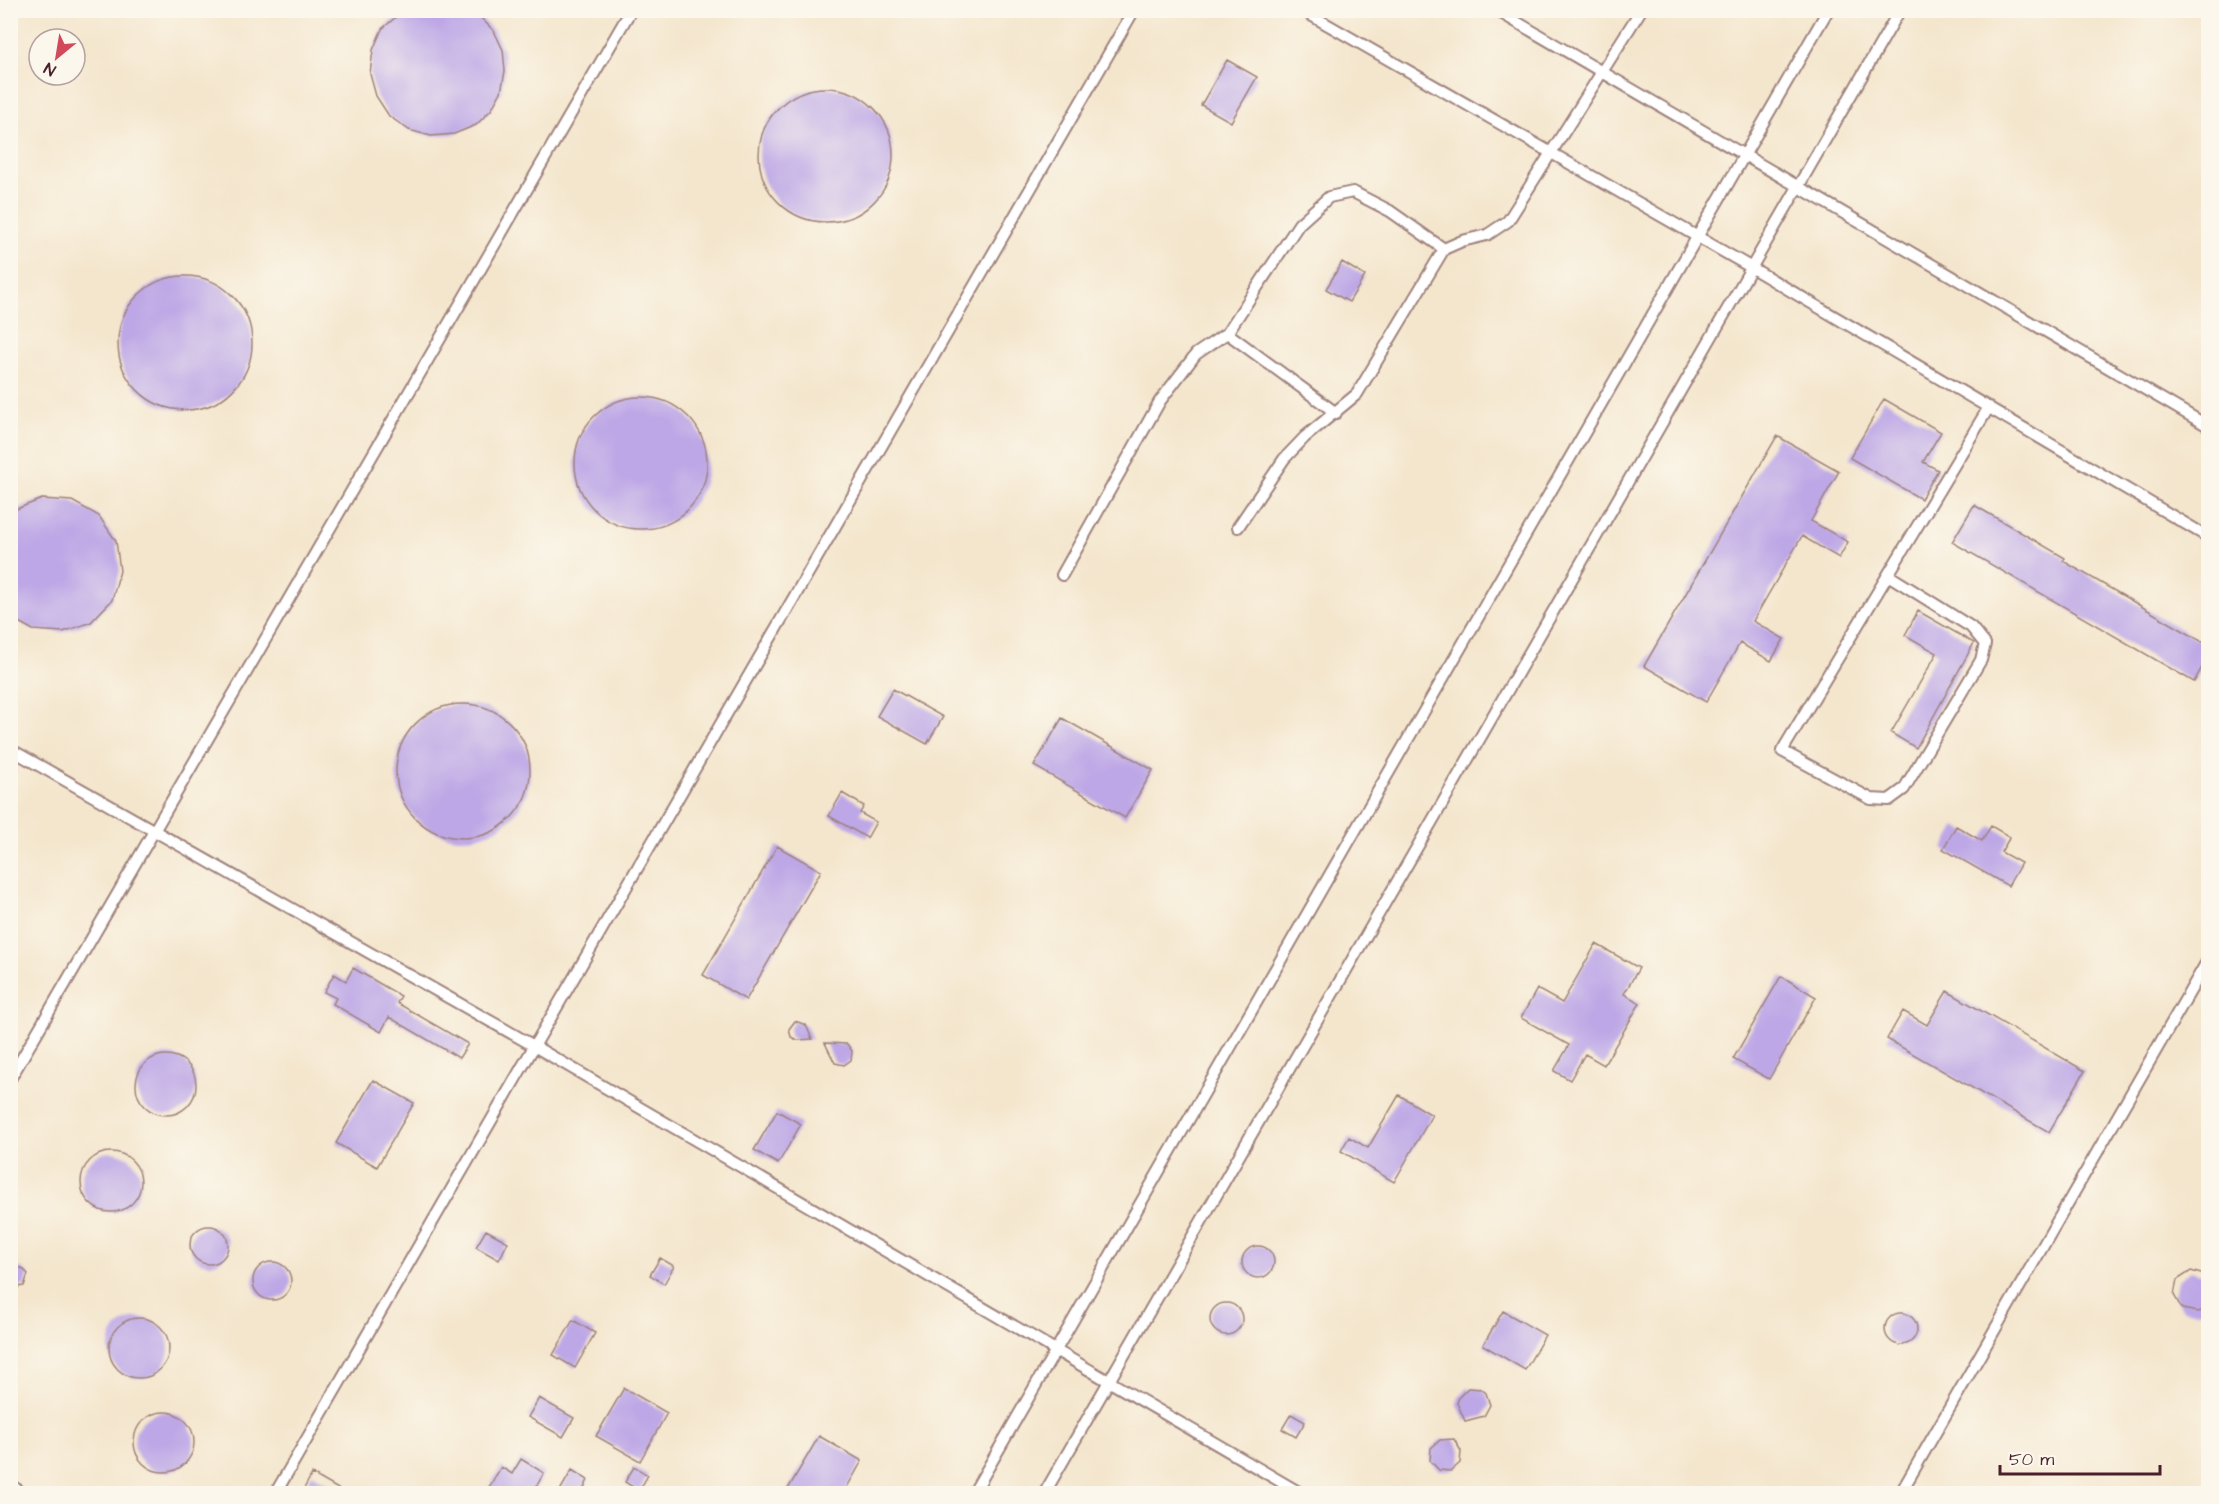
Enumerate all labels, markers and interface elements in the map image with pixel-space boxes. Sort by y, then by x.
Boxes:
north arrow [27,27,87,87]
text: N [40,57,60,81]
scale bar [2000,1438,2160,1476]
text: 50 m [2009,1447,2054,1472]

